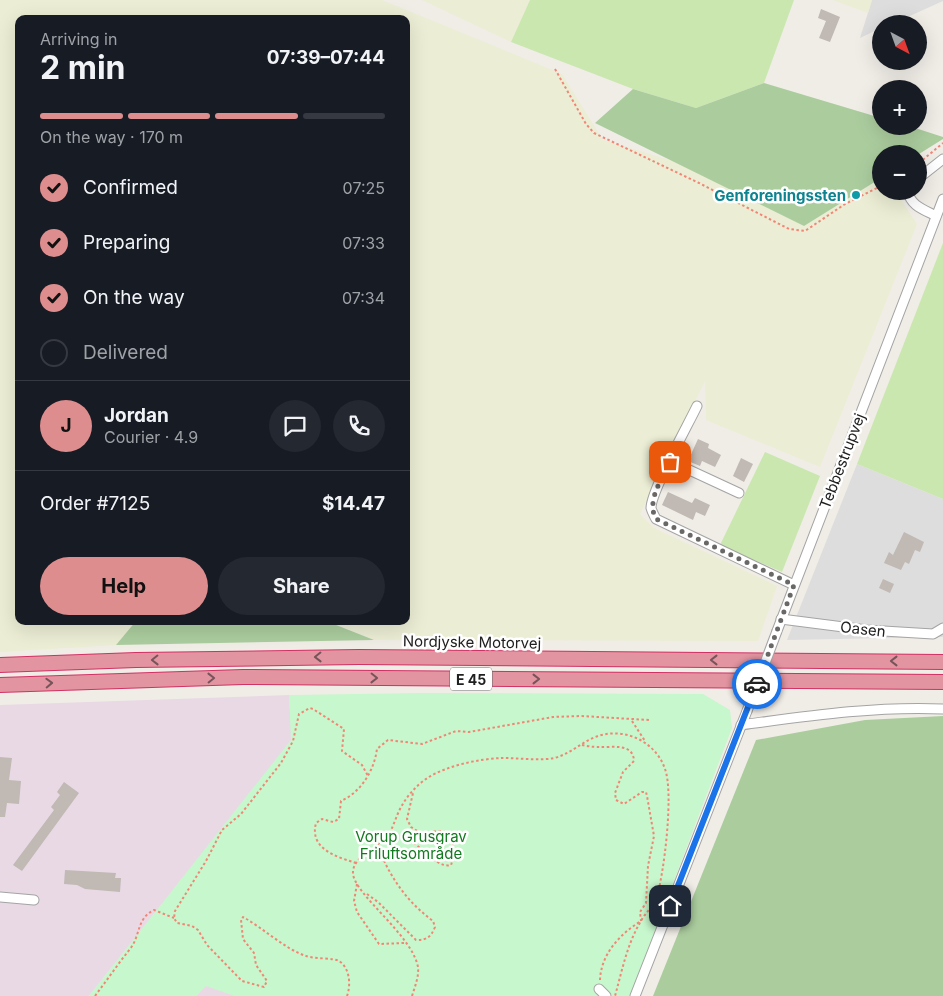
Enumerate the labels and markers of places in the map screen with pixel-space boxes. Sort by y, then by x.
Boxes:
place label: Genforeningssten [714,186,846,205]
marker: Genforeningssten [850,189,862,201]
pin [649,441,691,483]
pin [649,885,691,927]

